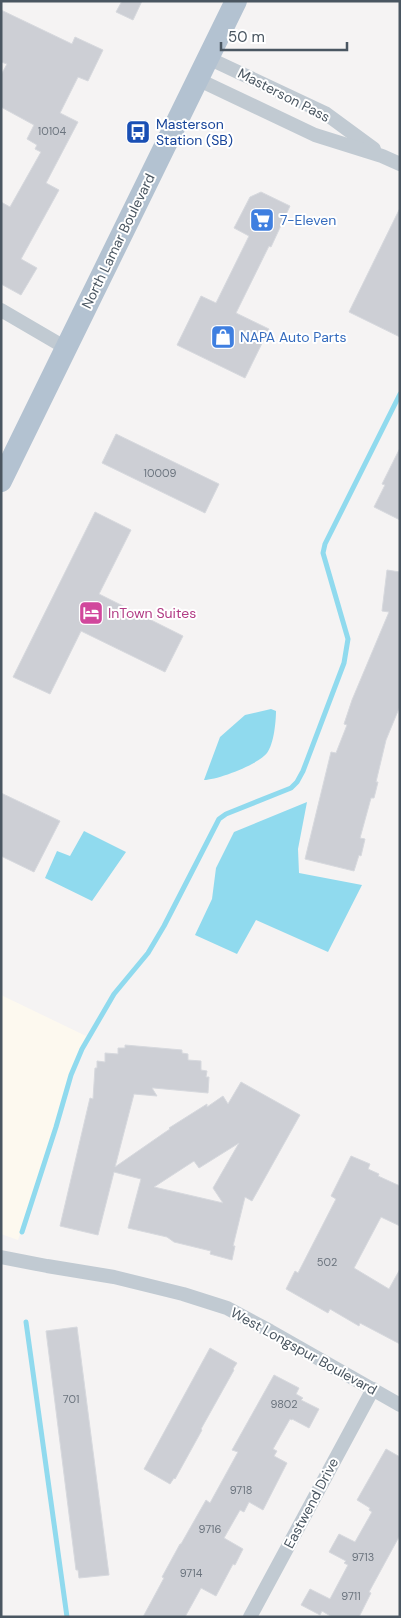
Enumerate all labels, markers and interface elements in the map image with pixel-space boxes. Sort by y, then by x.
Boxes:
scale bar [221,20,347,52]
text: 50 m [228,27,265,47]
street label: Masterson Pass [235,64,333,126]
place label: Masterson Station (SB) [156,115,233,149]
bus stop icon: Masterson Station (SB) [125,119,151,145]
house number: 10104 [38,124,67,138]
street label: North Lamar Boulevard [77,170,159,312]
supermarket icon: 7-Eleven [249,207,275,233]
place label: 7-Eleven [280,211,336,229]
shop icon: NAPA Auto Parts [210,324,236,350]
place label: NAPA Auto Parts [240,328,346,346]
house number: 10009 [144,466,177,480]
hotel icon: InTown Suites [78,600,104,626]
place label: InTown Suites [108,604,196,622]
house number: 502 [317,1255,337,1269]
street label: West Longspur Boulevard [228,1303,380,1399]
house number: 701 [63,1392,79,1406]
house number: 9802 [270,1397,298,1411]
street label: Eastwend Drive [280,1455,342,1551]
house number: 9718 [230,1483,252,1497]
house number: 9716 [199,1522,222,1536]
house number: 9713 [352,1550,374,1564]
house number: 9714 [180,1566,203,1580]
house number: 9711 [341,1589,361,1603]

